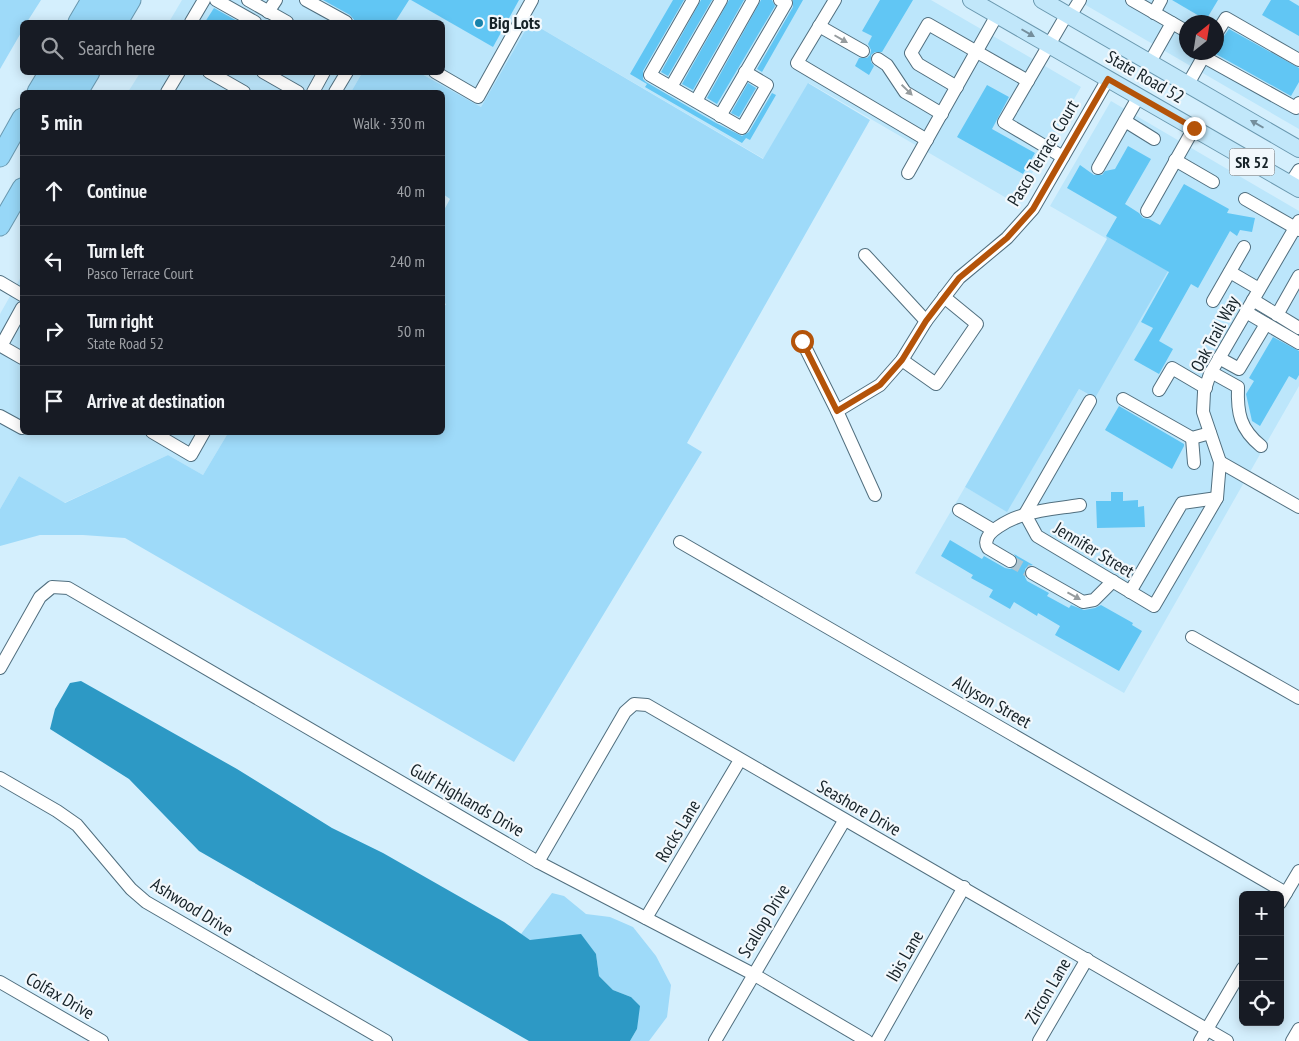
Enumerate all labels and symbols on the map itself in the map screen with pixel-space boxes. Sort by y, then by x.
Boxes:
place label: Big Lots [489,11,540,34]
north arrow [1179,15,1224,60]
marker: Big Lots [473,17,485,29]
one-way arrow [1021,29,1036,37]
one-way arrow [834,35,849,43]
street label: State Road 52 [1102,45,1189,108]
one-way arrow [900,84,912,96]
street label: Pasco Terrace Court [1002,95,1083,210]
route end [1183,117,1206,140]
one-way arrow [1250,120,1263,129]
road number: SR 52 [1230,148,1274,176]
street label: Oak Trail Way [1185,292,1244,376]
route start [791,330,814,353]
street label: Jennifer Street [1049,516,1139,582]
one-way arrow [1067,592,1080,601]
street label: Allyson Street [949,670,1035,733]
street label: Gulf Highlands Drive [406,758,529,842]
street label: Seashore Drive [813,774,905,841]
street label: Rocks Lane [650,795,705,866]
street label: Ashwood Drive [147,872,238,941]
street label: Scallop Drive [733,880,795,962]
street label: Ibis Lane [881,926,928,986]
street label: Zircon Lane [1020,954,1076,1028]
street label: Colfax Drive [22,967,98,1024]

